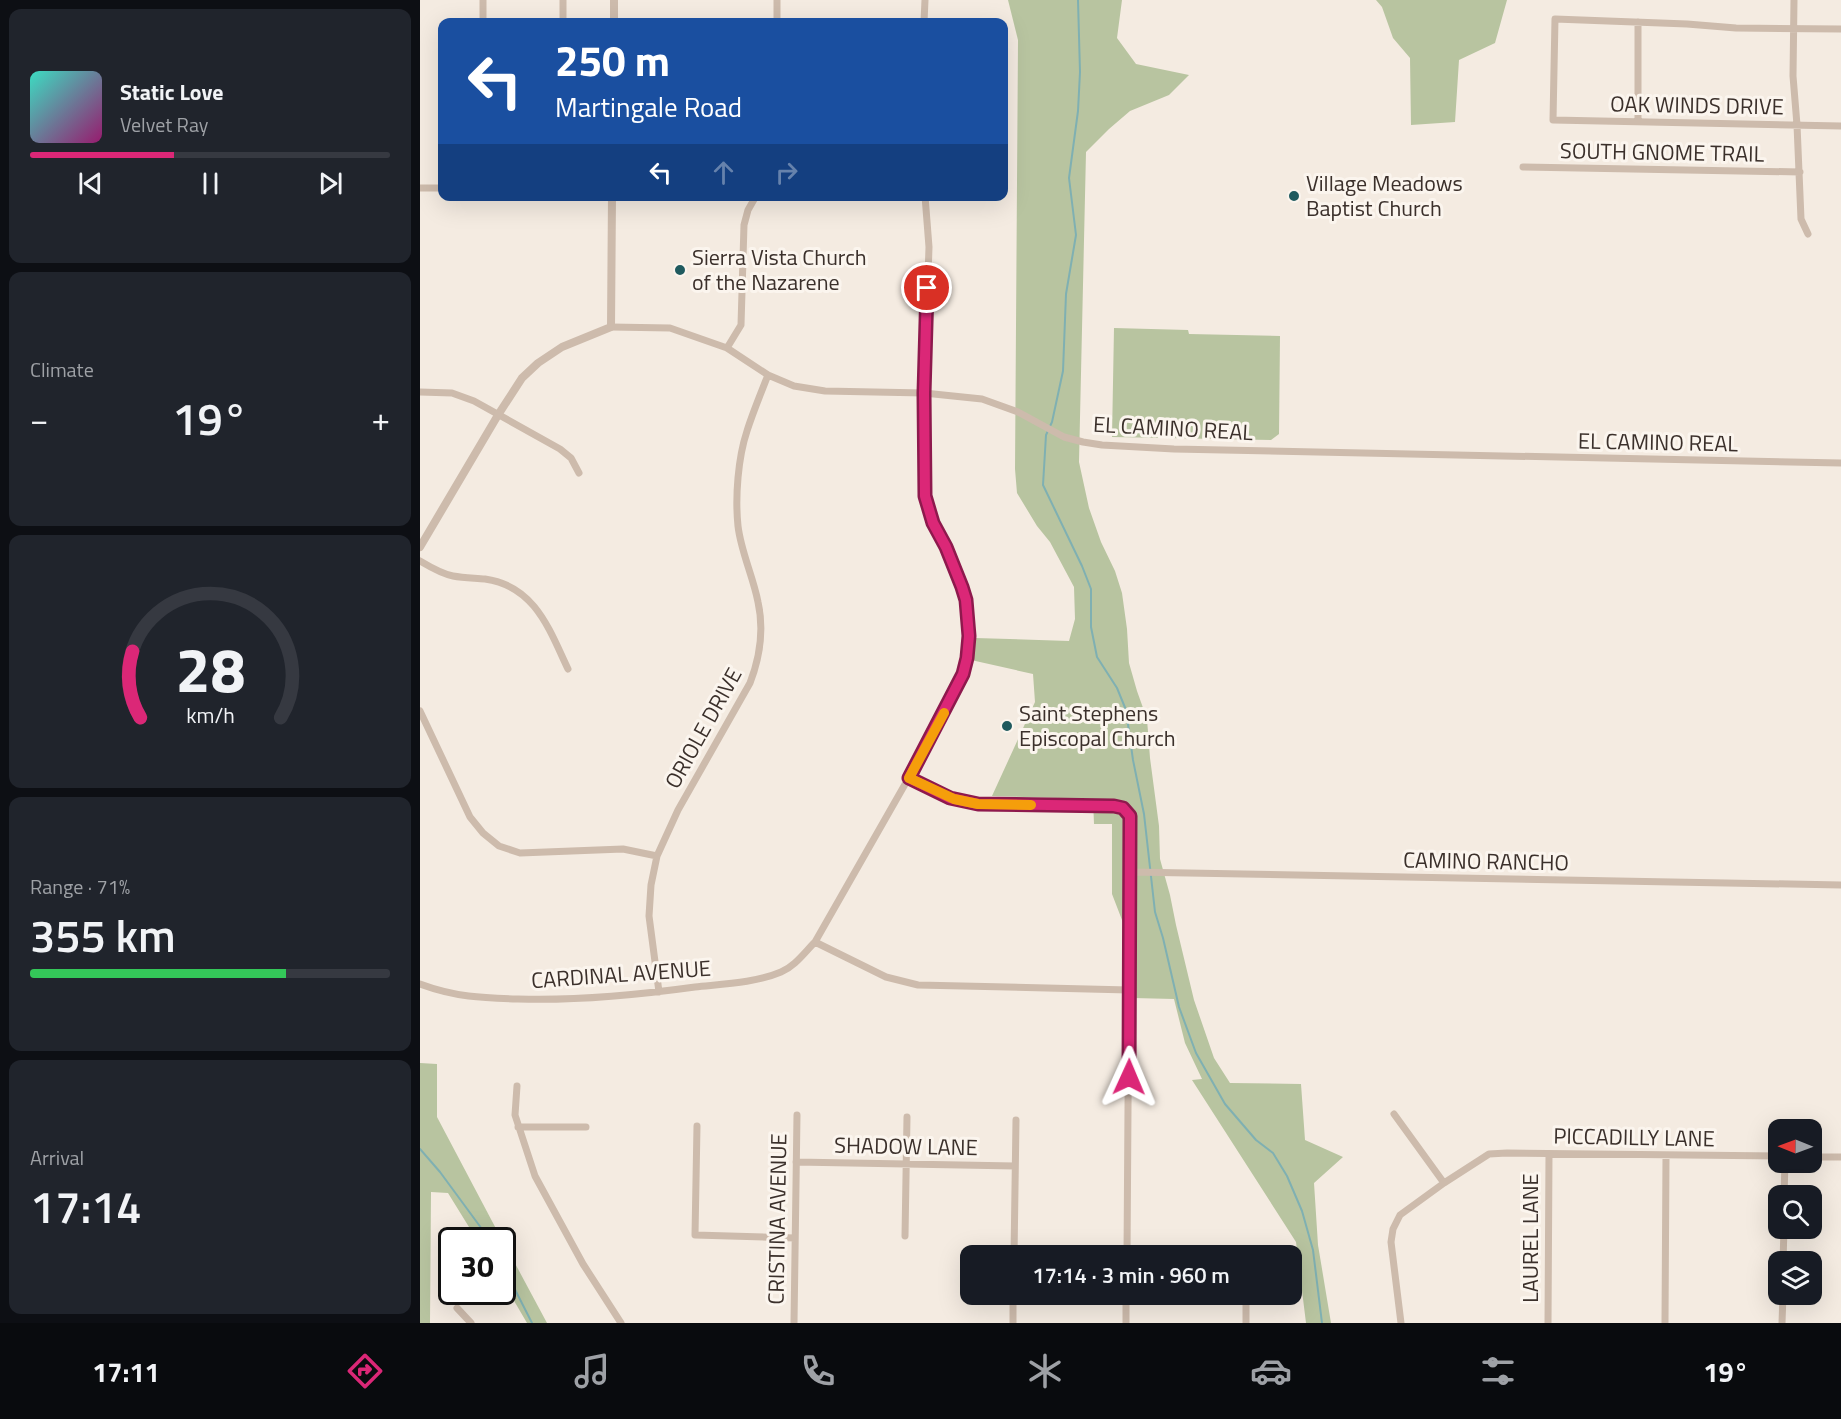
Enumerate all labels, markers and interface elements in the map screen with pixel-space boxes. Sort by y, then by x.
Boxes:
text: 250 m [555,28,670,92]
icon: left [456,42,534,120]
text: Static Love [120,75,223,109]
text: Martingale Road [555,86,742,127]
street label: OAK WINDS DRIVE [1610,86,1784,124]
text: Velvet Ray [120,109,209,140]
street label: SOUTH GNOME TRAIL [1560,133,1765,171]
icon: left [644,156,677,189]
icon: ahead [707,156,740,189]
icon: right [770,156,803,189]
place label: Village Meadows Baptist Church [1306,166,1463,225]
icon: previous [74,167,107,200]
icon: pause [194,167,227,200]
icon: next [314,167,347,200]
marker: Village Meadows Baptist Church [1287,189,1301,203]
place label: Sierra Vista Church of the Nazarene [692,240,867,299]
pin [901,262,952,313]
marker: Sierra Vista Church of the Nazarene [673,263,687,277]
icon: arrive [910,271,943,304]
text: Climate [30,354,94,385]
text: 19° [172,384,248,452]
text: − [30,394,48,444]
text: + [372,394,390,444]
street label: EL CAMINO REAL [1092,407,1254,449]
street label: EL CAMINO REAL [1578,424,1739,460]
text: 28 [175,622,245,717]
street label: ORIOLE DRIVE [656,661,750,795]
place label: Saint Stephens Episcopal Church [1019,696,1176,755]
text: km/h [186,700,234,732]
marker: Saint Stephens Episcopal Church [1000,719,1014,733]
street label: CAMINO RANCHO [1403,843,1569,879]
text: Range · 71% [30,871,130,902]
text: 355 km [30,901,176,969]
street label: CARDINAL AVENUE [530,951,712,997]
position arrow [1097,1045,1161,1109]
street label: PICCADILLY LANE [1553,1119,1715,1155]
north arrow [1768,1119,1822,1173]
map controls [1768,1119,1822,1305]
street label: SHADOW LANE [834,1128,978,1164]
street label: CRISTINA AVENUE [759,1133,795,1305]
text: Arrival [30,1142,84,1173]
text: 17:14 [30,1172,142,1240]
street label: LAUREL LANE [1513,1173,1547,1303]
button: search [1768,1185,1822,1239]
speed limit sign: 30 [438,1227,516,1305]
button: layers [1768,1251,1822,1305]
text: 17:14 · 3 min · 960 m [1032,1258,1230,1292]
icon: directions [344,1350,386,1392]
icon: music [571,1350,613,1392]
icon: phone [797,1350,839,1392]
icon: climate [1024,1350,1066,1392]
icon: car [1250,1350,1292,1392]
icon: filters [1477,1350,1519,1392]
text: 17:11 [92,1351,160,1392]
text: 19° [1703,1351,1749,1392]

